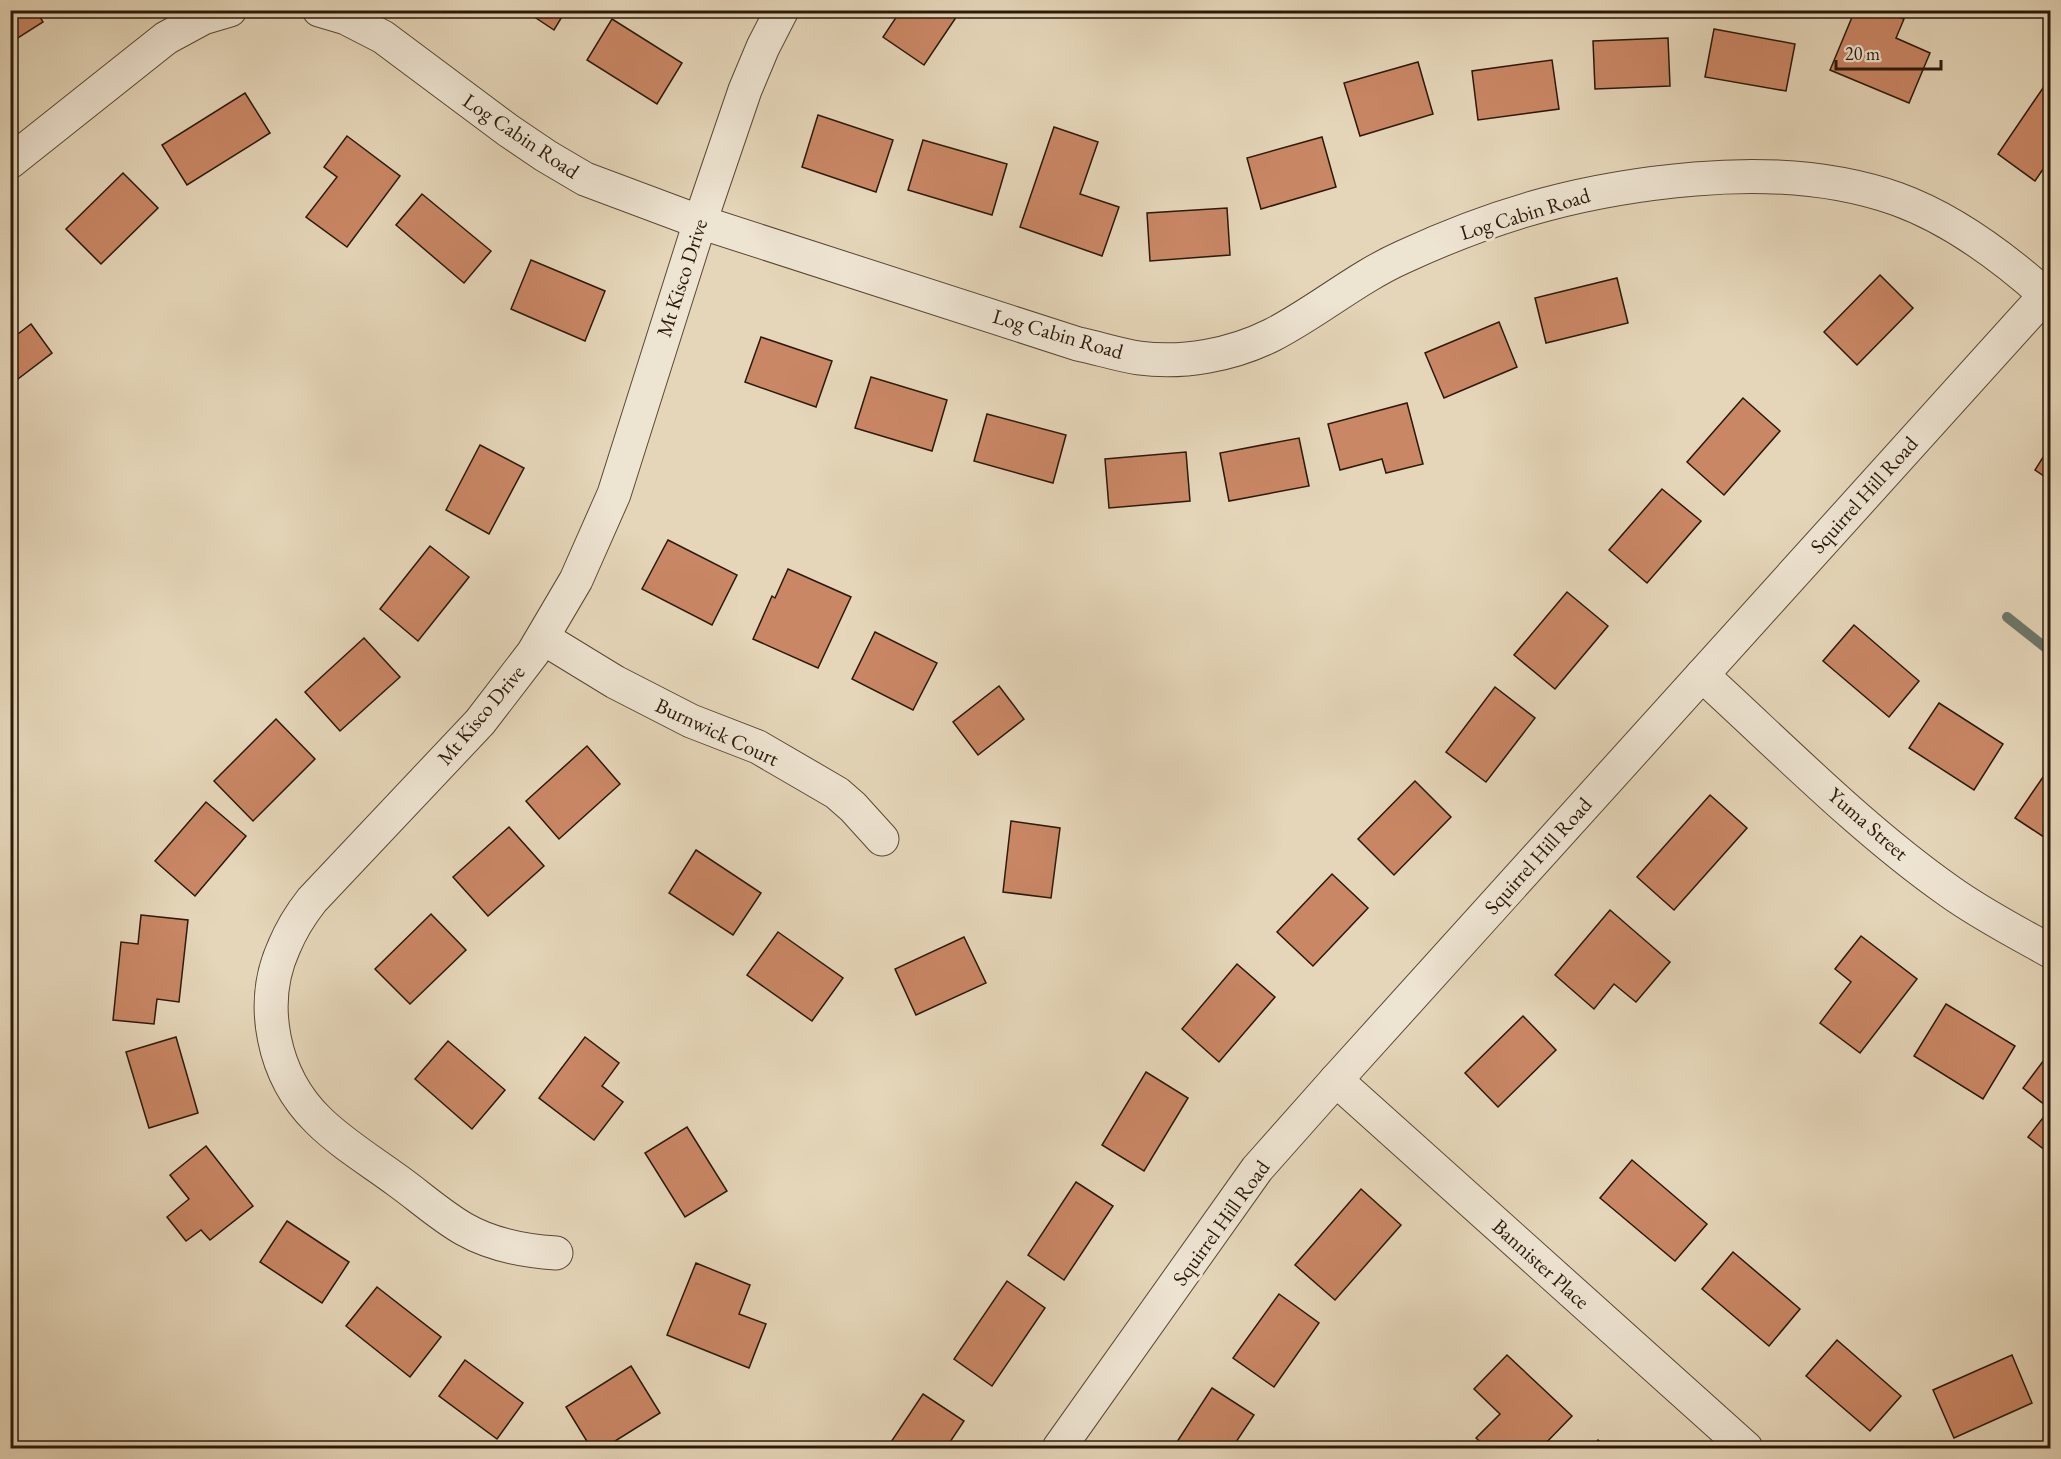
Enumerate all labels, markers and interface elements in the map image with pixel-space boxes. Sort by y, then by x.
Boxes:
scale bar [1836,33,1941,71]
text: 20 m [1845,42,1880,65]
street label: Log Cabin Road [458,87,585,185]
street label: Log Cabin Road [1457,181,1593,246]
street label: Mt Kisco Drive [650,215,713,340]
street label: Log Cabin Road [990,302,1127,365]
street label: Squirrel Hill Road [1804,430,1924,559]
street label: Mt Kisco Drive [431,659,530,770]
street label: Burnwick Court [651,691,784,772]
street label: Yuma Street [1822,781,1915,866]
street label: Squirrel Hill Road [1478,791,1598,920]
street label: Squirrel Hill Road [1166,1154,1275,1291]
street label: Bannister Place [1487,1213,1596,1315]

